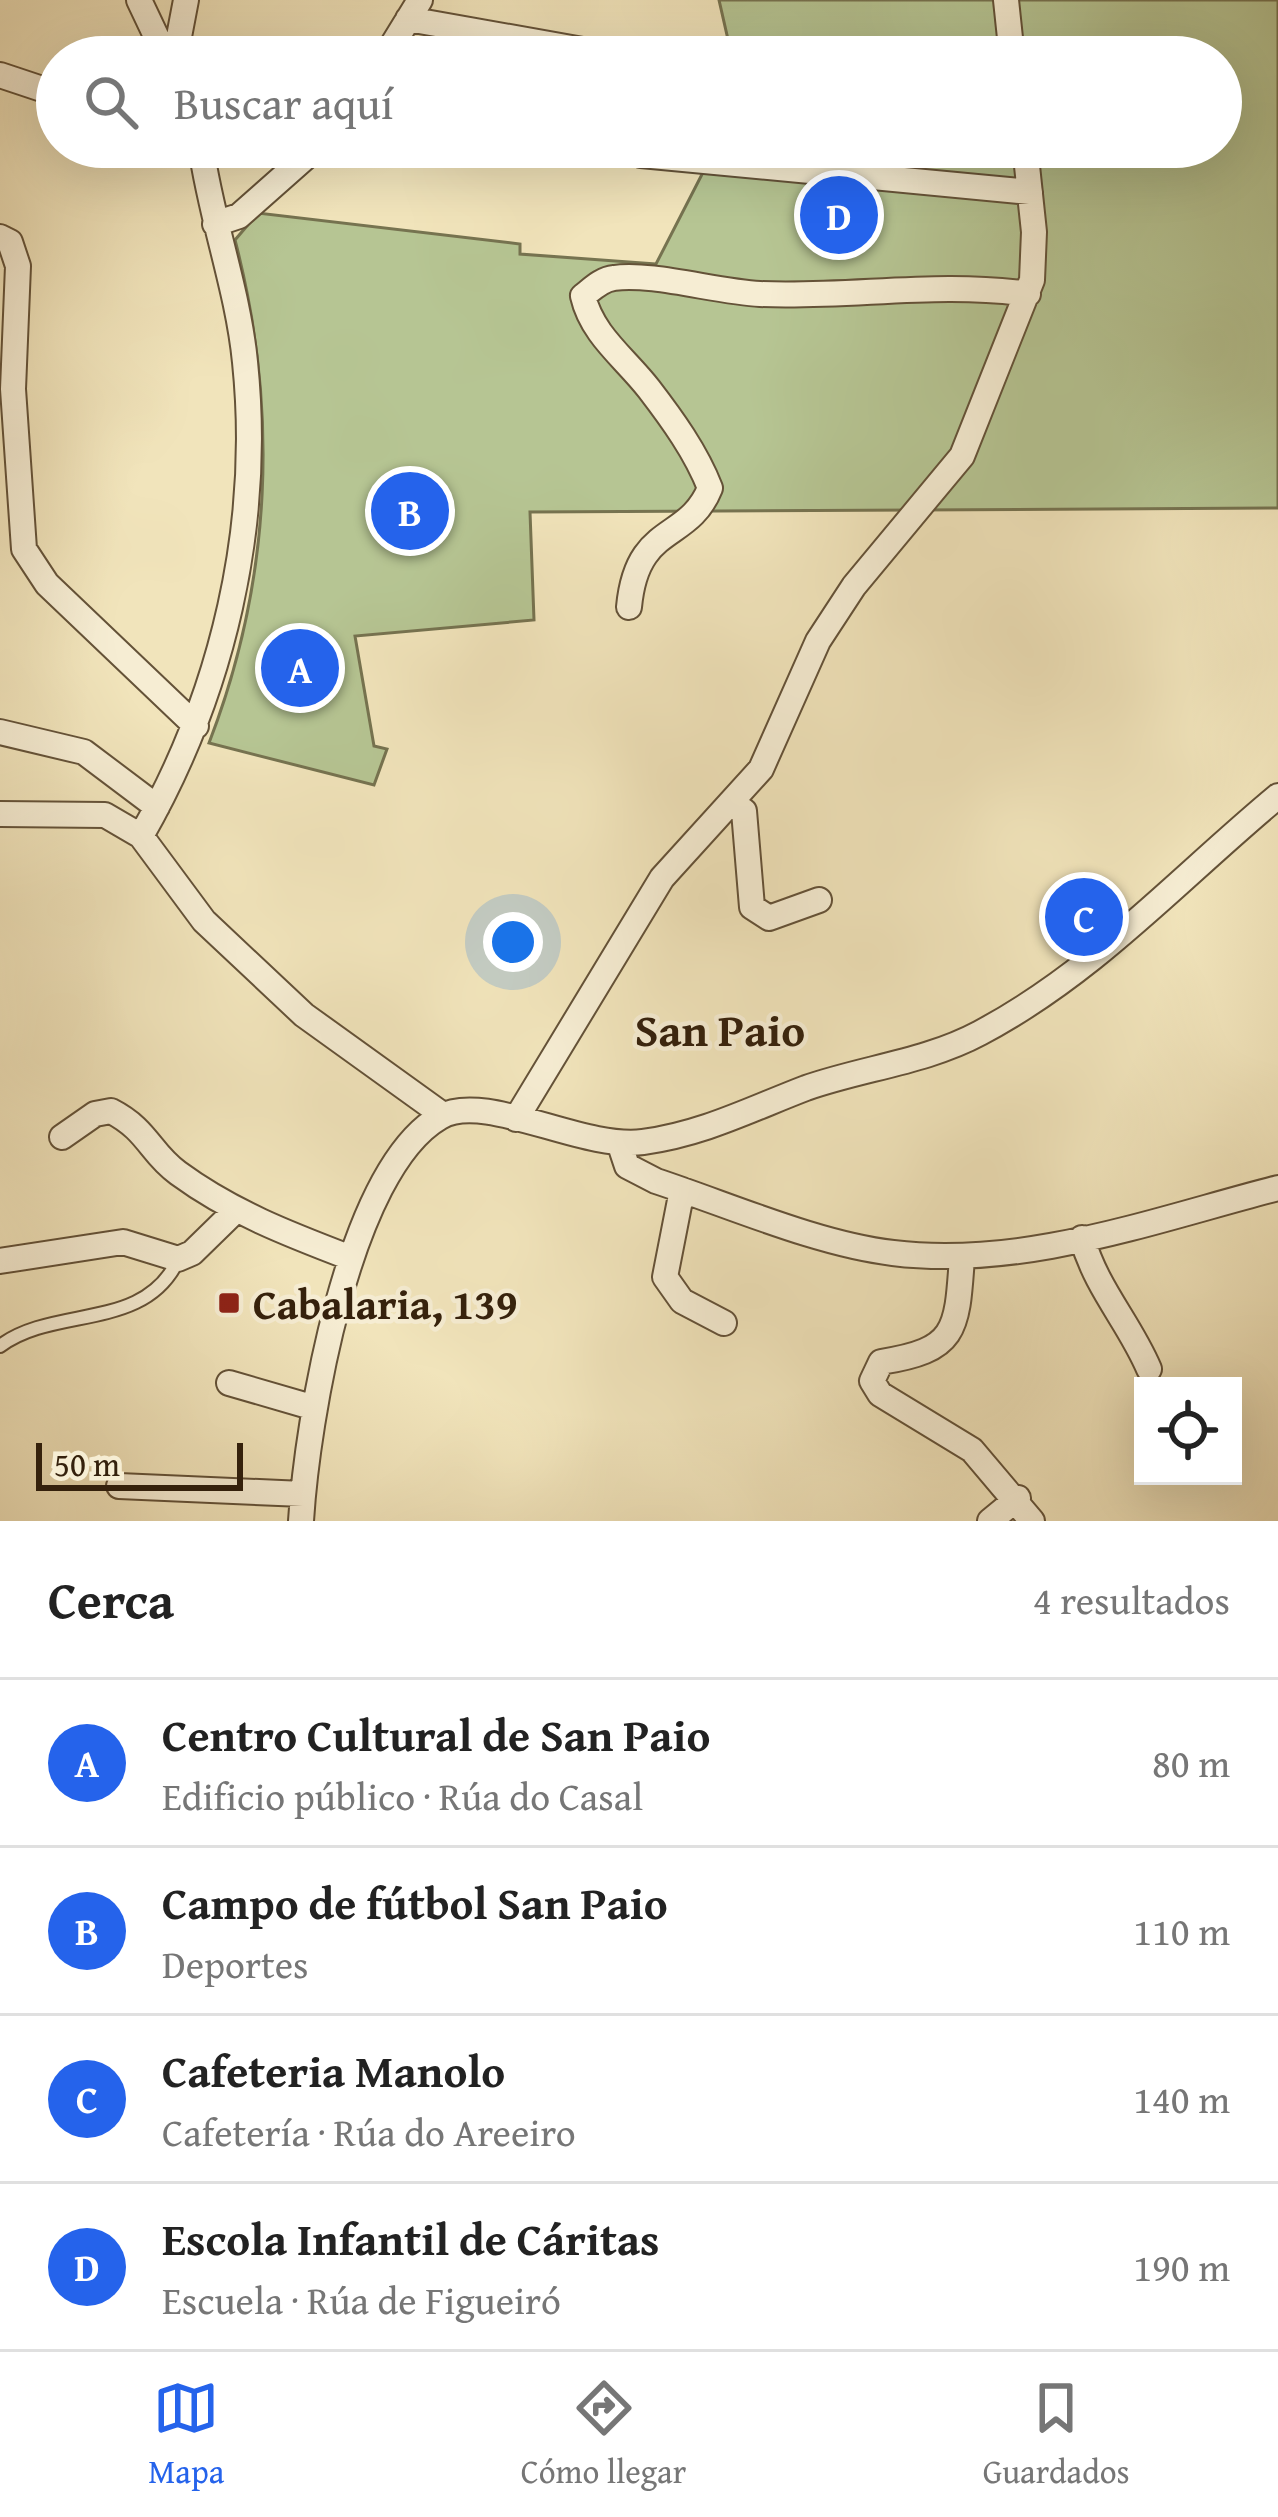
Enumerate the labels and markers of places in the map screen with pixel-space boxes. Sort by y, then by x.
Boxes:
pin: D [800,170,878,260]
pin: B [371,466,449,556]
pin: A [261,623,339,713]
pin: C [1045,872,1123,962]
place label: Cabalaria, 139 [253,1273,518,1334]
marker: Cabalaria, 139 [216,1290,242,1316]

